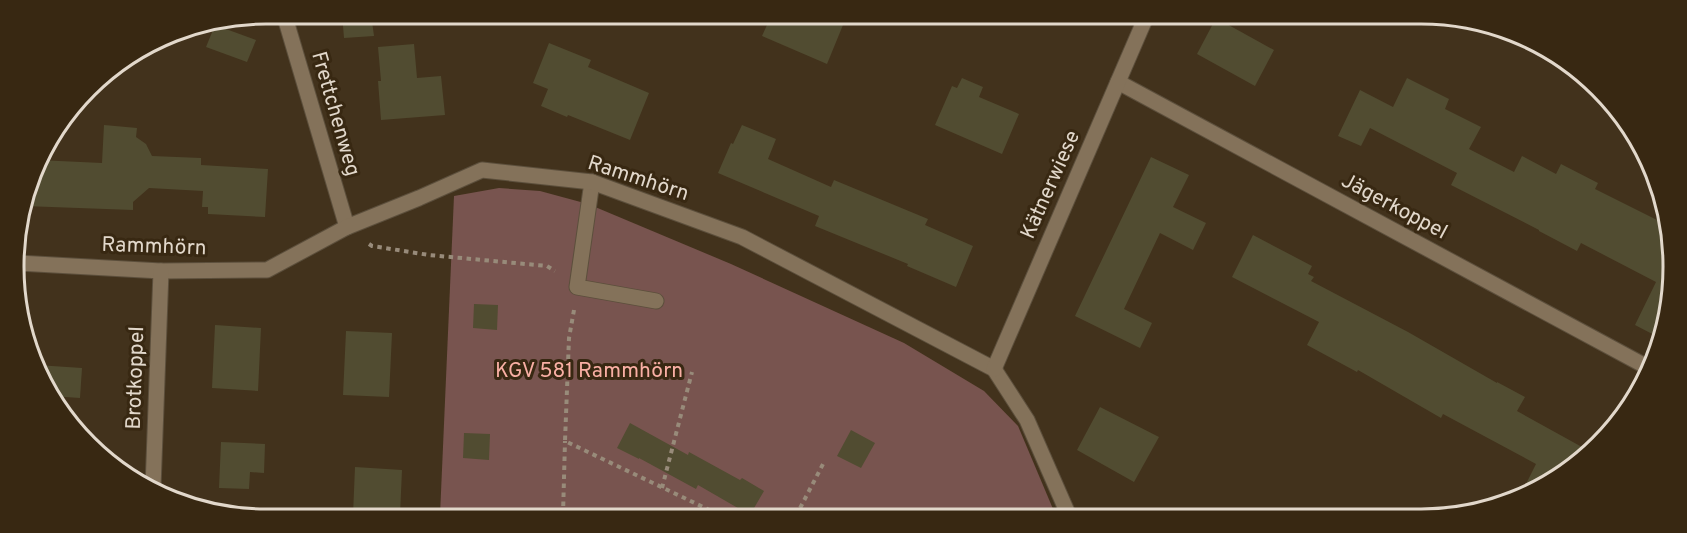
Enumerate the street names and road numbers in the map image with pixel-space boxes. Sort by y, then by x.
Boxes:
street label: Frettchenweg [304,49,366,179]
street label: Kätnerwiese [1015,127,1087,243]
street label: Rammhörn [584,150,692,208]
street label: Jägerkoppel [1336,168,1452,246]
street label: Rammhörn [101,232,207,262]
street label: Brotkoppel [121,326,151,430]

